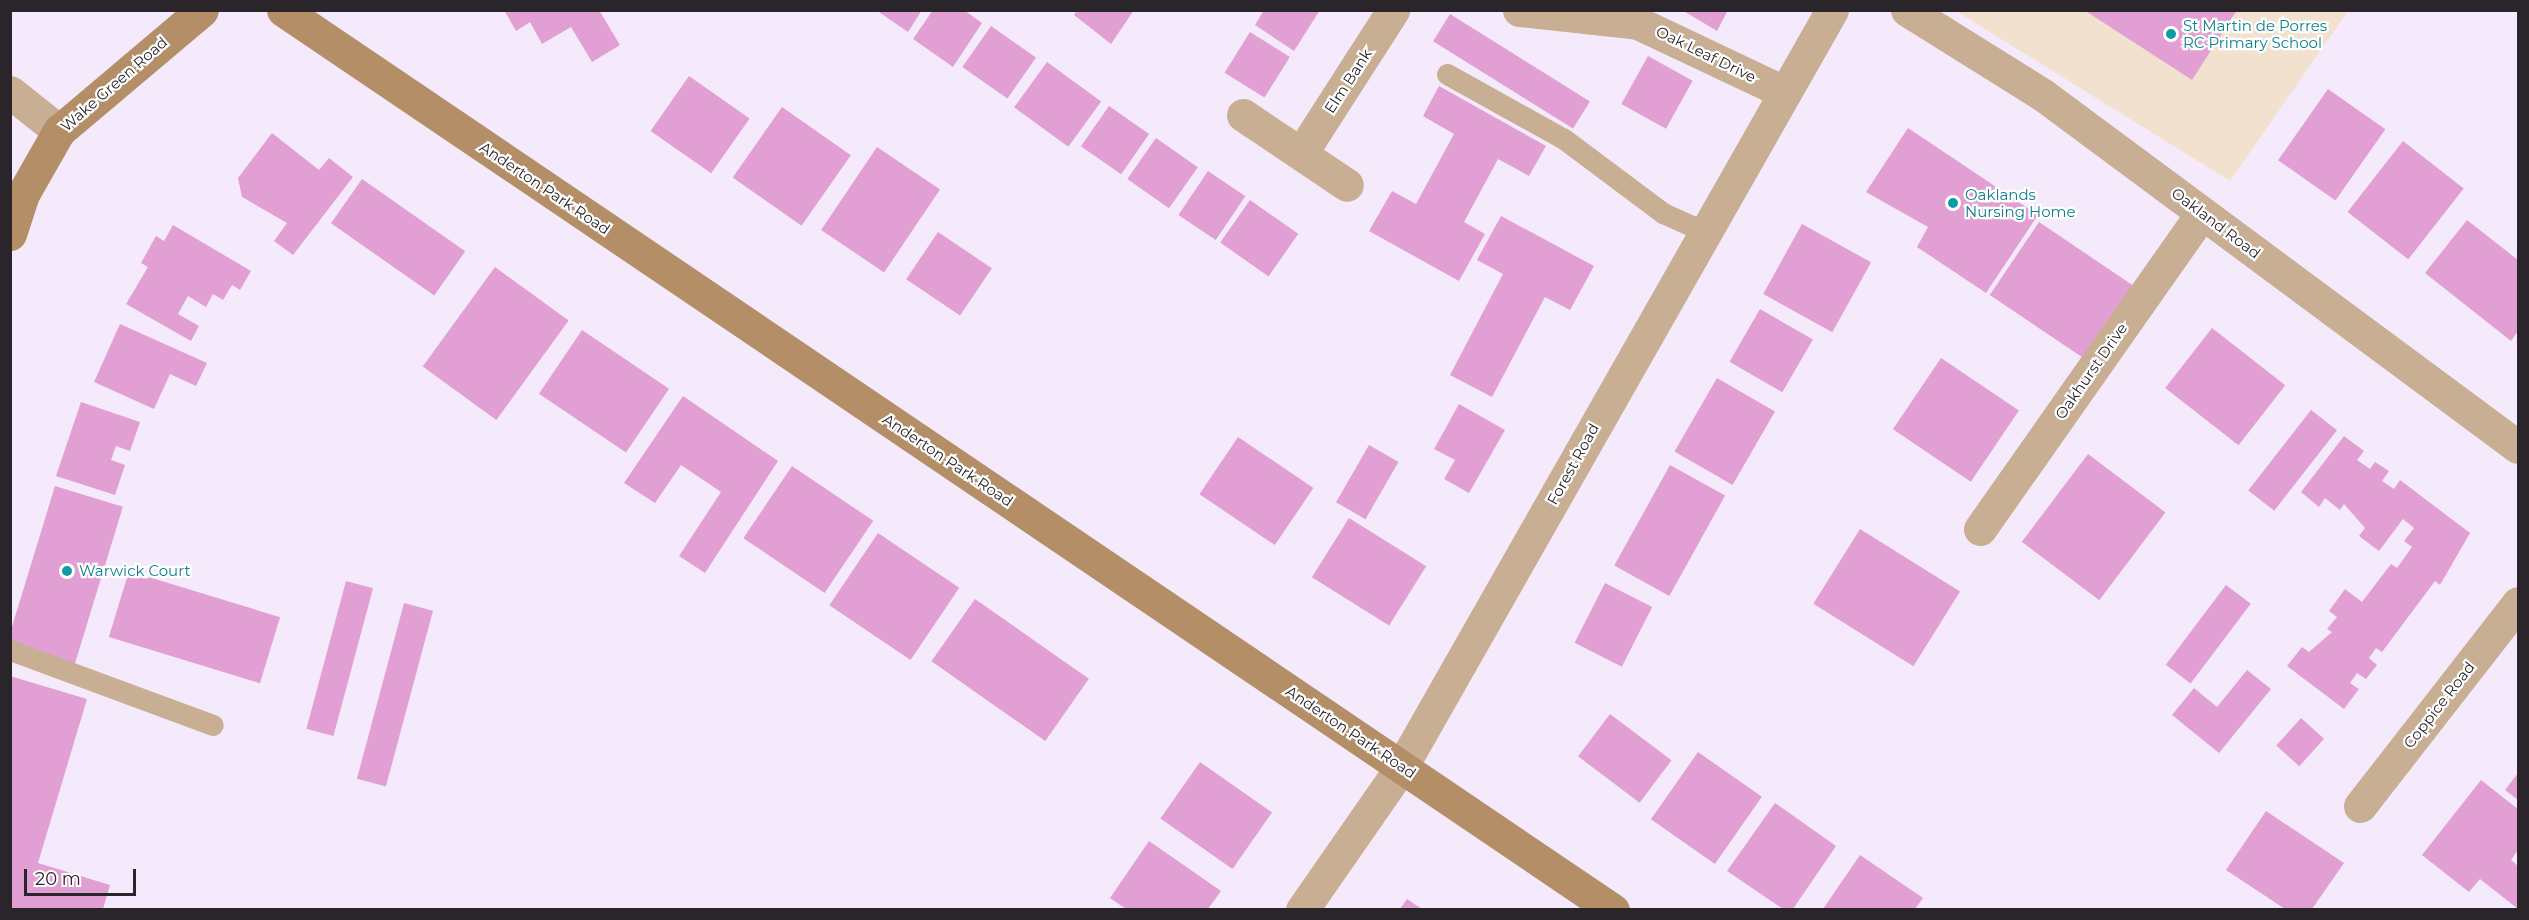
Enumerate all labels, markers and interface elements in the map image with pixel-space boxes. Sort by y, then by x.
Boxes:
place label: St Martin de Porres RC Primary School [2183,16,2327,51]
street label: Oak Leaf Drive [1653,22,1759,86]
marker: St Martin de Porres RC Primary School [2164,27,2178,41]
street label: Wake Green Road [57,33,171,135]
street label: Elm Bank [1321,45,1375,117]
street label: Anderton Park Road [477,138,613,238]
street label: Oakland Road [2168,184,2264,262]
place label: Oaklands Nursing Home [1965,185,2076,220]
marker: Oaklands Nursing Home [1946,196,1960,210]
street label: Oakhurst Drive [2051,319,2131,423]
street label: Anderton Park Road [880,410,1016,510]
street label: Forest Road [1543,420,1603,508]
place label: Warwick Court [79,562,190,580]
marker: Warwick Court [60,564,74,578]
street label: Coppice Road [2400,658,2478,752]
street label: Anderton Park Road [1283,682,1419,782]
scale bar [27,857,140,895]
text: 20 m [35,868,81,890]

